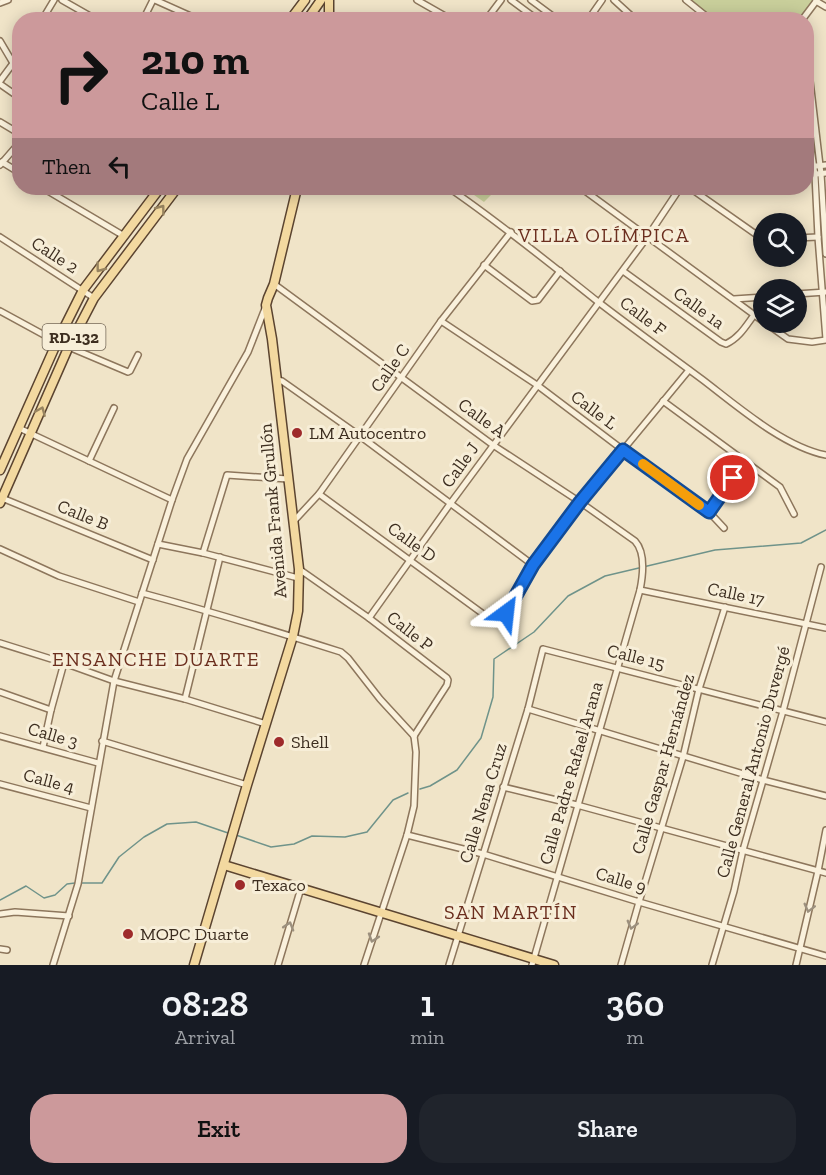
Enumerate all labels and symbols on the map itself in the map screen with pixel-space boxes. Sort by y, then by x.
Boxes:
one-way arrow [154,204,165,215]
district label: VILLA OLÍMPICA [517,223,690,247]
street label: Calle 2 [27,232,83,278]
one-way arrow [96,261,107,272]
street label: Calle 1a [669,282,729,334]
street label: Calle F [615,291,671,341]
road number: RD-132 [42,324,106,350]
street label: Calle C [365,340,415,396]
street label: Calle L [567,385,622,435]
street label: Calle A [454,393,510,443]
one-way arrow [34,407,46,418]
street label: Avenida Frank Grullón [254,422,292,599]
place label: LM Autocentro [309,422,426,444]
marker: LM Autocentro [290,426,304,440]
street label: Calle J [436,438,484,492]
pin [707,452,758,503]
street label: Calle B [54,495,112,535]
street label: Calle D [383,517,441,567]
street label: Calle 17 [706,577,767,611]
position arrow [474,581,538,645]
street label: Calle P [382,606,438,656]
street label: Calle 15 [605,639,667,675]
street label: Calle General Antonio Duvergé [711,644,795,880]
district label: ENSANCHE DUARTE [52,647,260,671]
street label: Calle Gaspar Hernández [627,671,699,857]
street label: Calle Padre Rafael Arana [534,679,608,867]
street label: Calle 3 [25,717,81,753]
place label: Shell [291,731,329,753]
marker: Shell [272,735,286,749]
street label: Calle Nena Cruz [454,740,512,866]
street label: Calle 4 [21,764,77,798]
street label: Calle 9 [593,862,649,898]
place label: Texaco [252,874,306,896]
marker: Texaco [233,878,247,892]
district label: SAN MARTÍN [444,900,578,924]
one-way arrow [804,902,817,912]
one-way arrow [627,920,640,930]
one-way arrow [282,921,294,932]
place label: MOPC Duarte [140,923,249,945]
marker: MOPC Duarte [121,927,135,941]
one-way arrow [368,932,380,943]

